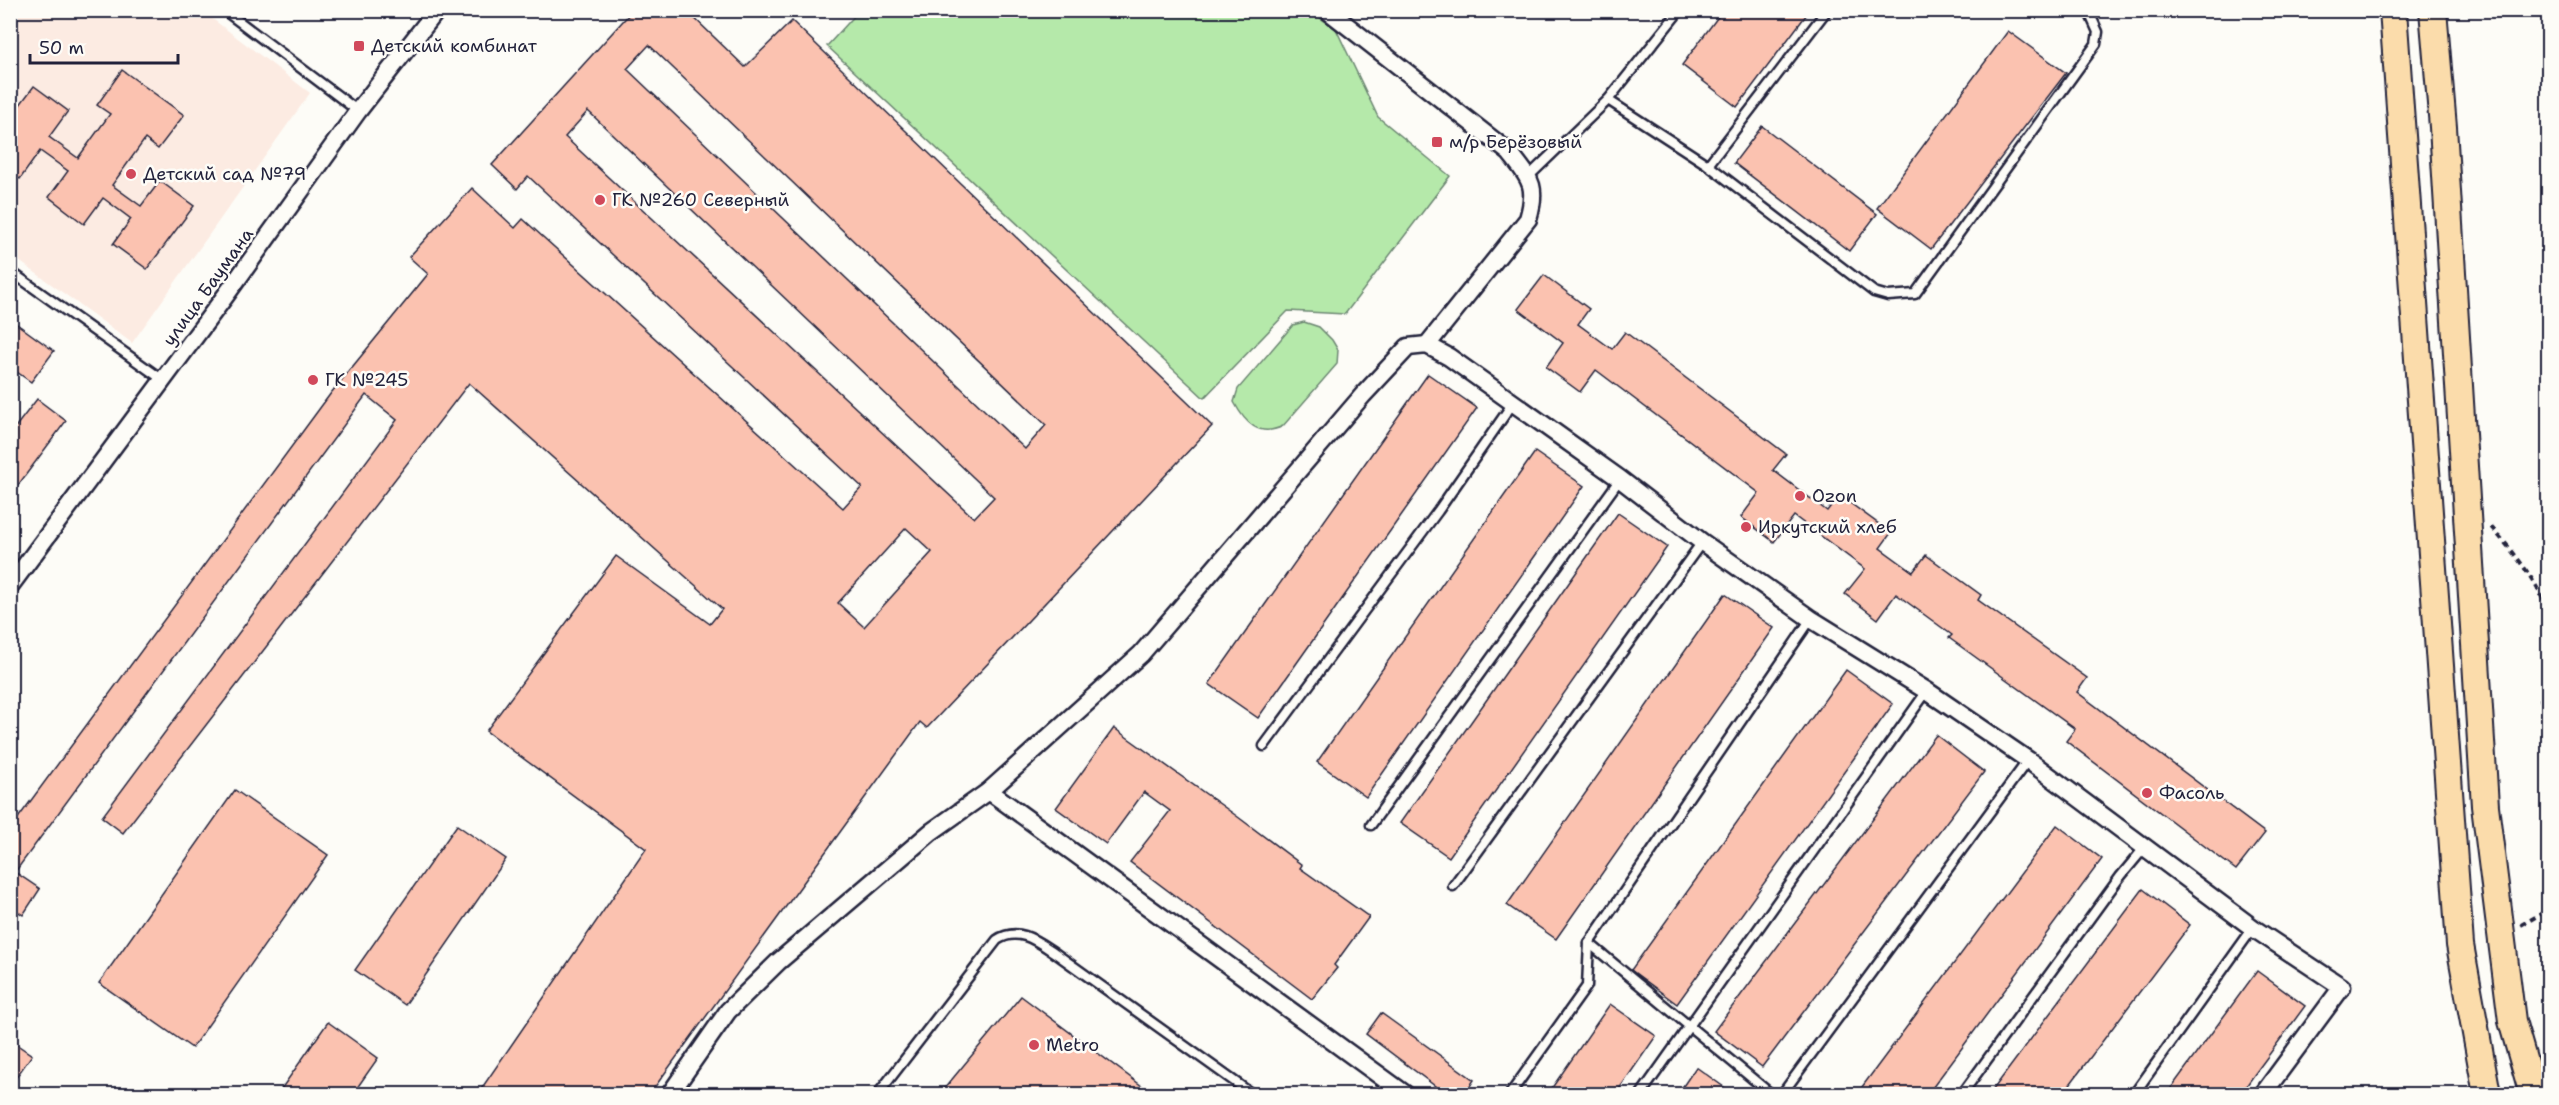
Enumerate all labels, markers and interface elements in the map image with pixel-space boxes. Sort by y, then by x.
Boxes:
scale bar [30,27,178,65]
place label: Детский комбинат [371,34,538,58]
text: 50 m [39,36,84,60]
marker: Детский комбинат [352,39,366,53]
place label: м/р Берёзовый [1449,130,1582,154]
marker: м/р Берёзовый [1430,135,1444,149]
place label: Детский сад №79 [143,162,306,186]
marker: Детский сад №79 [124,167,138,181]
place label: ГК №260 Северный [612,188,790,212]
marker: ГК №260 Северный [593,193,607,207]
street label: улица Баумана [157,223,259,351]
place label: ГК №245 [325,368,408,392]
marker: ГК №245 [306,373,320,387]
place label: Ozon [1812,484,1857,508]
marker: Ozon [1793,489,1807,503]
place label: Иркутский хлеб [1758,515,1897,539]
marker: Иркутский хлеб [1739,520,1753,534]
place label: Фасоль [2159,781,2224,805]
marker: Фасоль [2140,786,2154,800]
place label: Metro [1046,1033,1099,1057]
marker: Metro [1027,1038,1041,1052]

